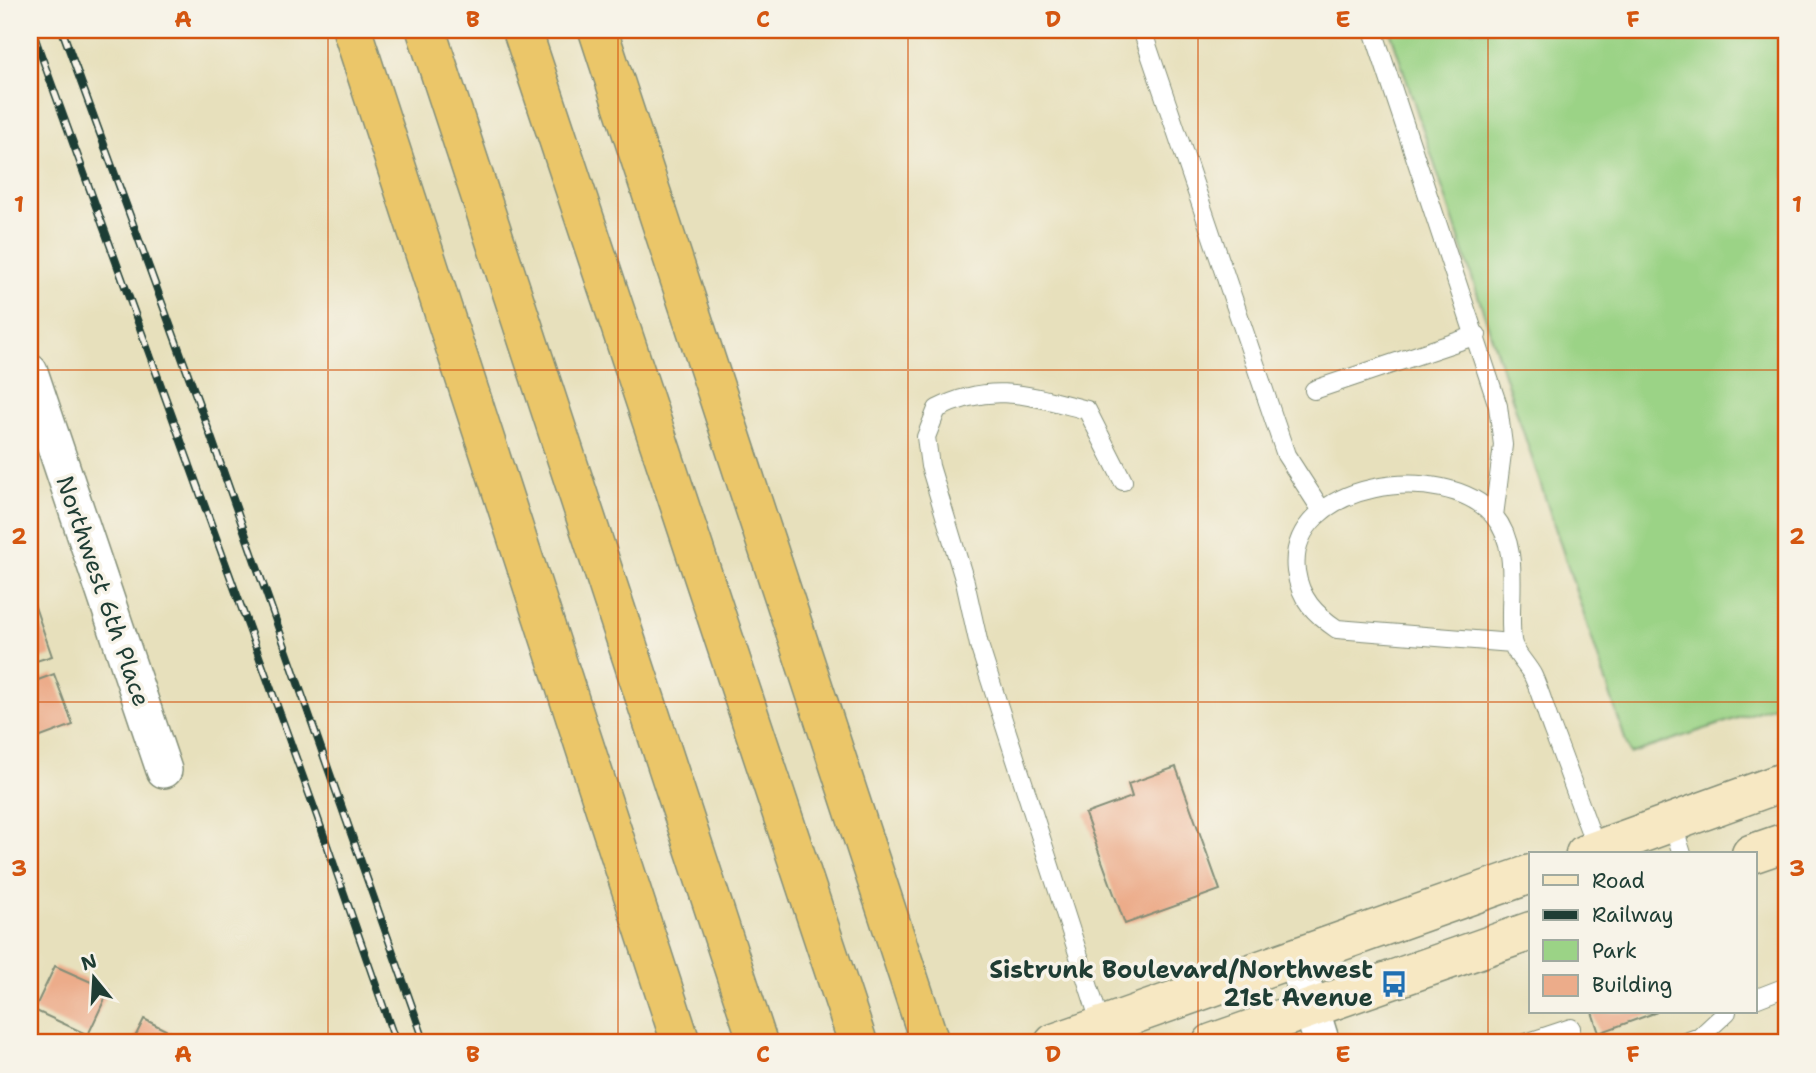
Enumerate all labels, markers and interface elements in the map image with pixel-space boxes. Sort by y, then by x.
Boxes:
text: A [174,4,192,34]
text: B [466,4,480,34]
text: C [756,4,770,34]
text: D [1045,4,1061,34]
text: E [1335,4,1351,34]
text: F [1626,4,1640,34]
text: 1 [14,189,24,219]
text: 1 [1792,189,1802,219]
street label: Northwest 6th Place [48,471,158,711]
text: 2 [11,521,27,551]
text: 2 [1789,521,1805,551]
legend [1529,852,1756,1014]
text: 3 [11,853,27,883]
text: 3 [1789,853,1805,883]
text: Road [1592,867,1645,895]
text: Railway [1592,901,1674,929]
text: Park [1592,937,1637,965]
north arrow [60,944,130,1014]
text: N [78,948,100,977]
place label: Sistrunk Boulevard/Northwest 21st Avenue [989,954,1373,1014]
bus stop icon: Sistrunk Boulevard/Northwest 21st Avenue [1379,969,1409,999]
text: Building [1592,971,1672,999]
text: A [174,1039,192,1069]
text: B [466,1039,480,1069]
text: C [756,1039,770,1069]
text: D [1045,1039,1061,1069]
text: E [1335,1039,1351,1069]
text: F [1626,1039,1640,1069]

